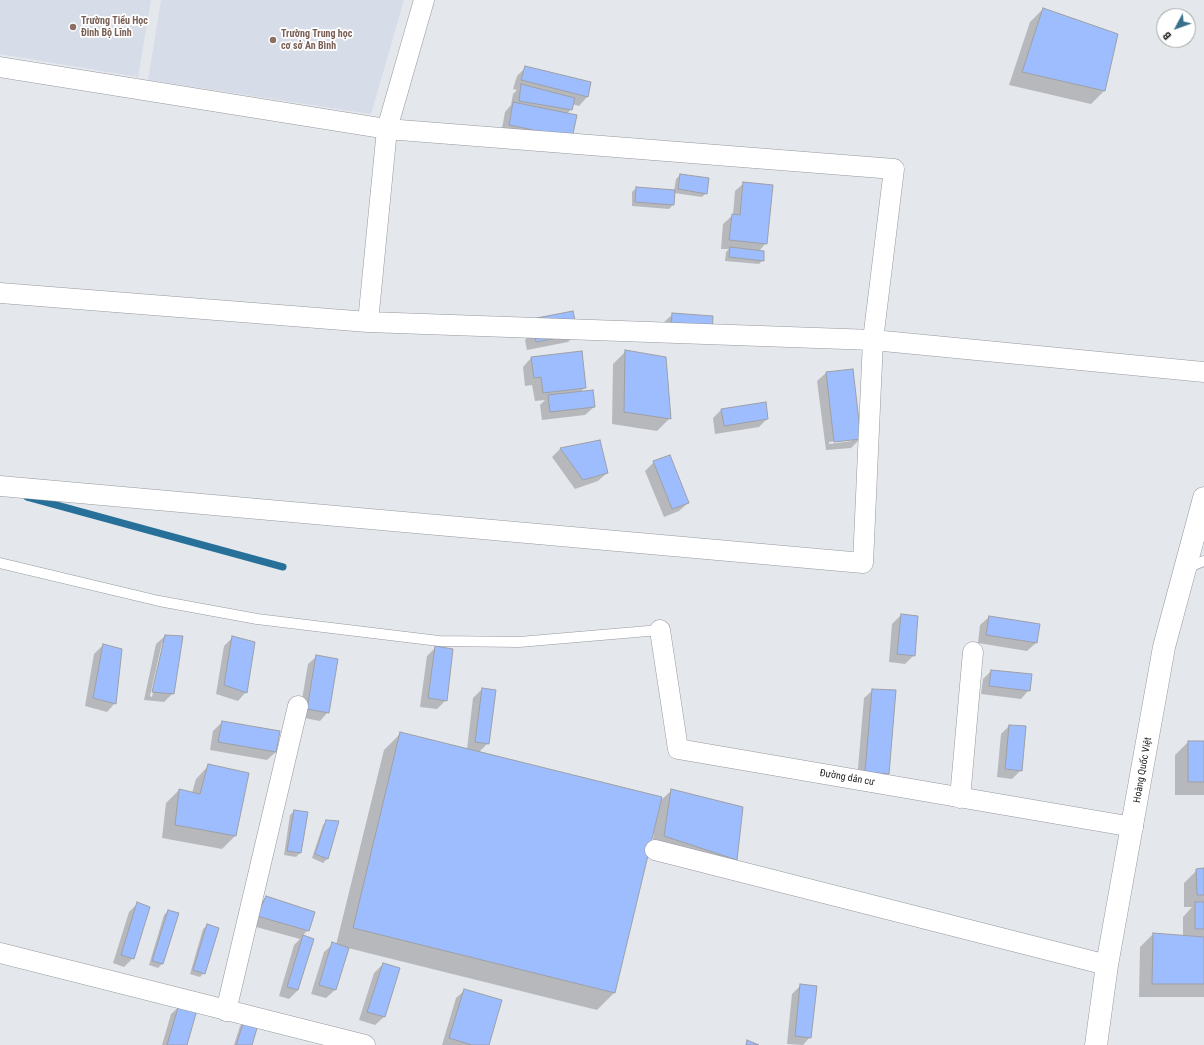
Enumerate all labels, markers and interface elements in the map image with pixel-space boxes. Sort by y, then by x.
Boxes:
north arrow [1156,8,1196,48]
place label: Trường Tiểu Học Đinh Bộ Lĩnh [81,15,148,38]
marker: Trường Tiểu Học Đinh Bộ Lĩnh [68,22,78,32]
place label: Trường Trung học cơ sở An Bình [281,28,352,52]
text: B [1160,29,1174,42]
marker: Trường Trung học cơ sở An Bình [268,35,278,45]
street label: Hoàng Quốc Việt [1131,736,1155,804]
street label: Đường dân cư [819,767,875,789]

